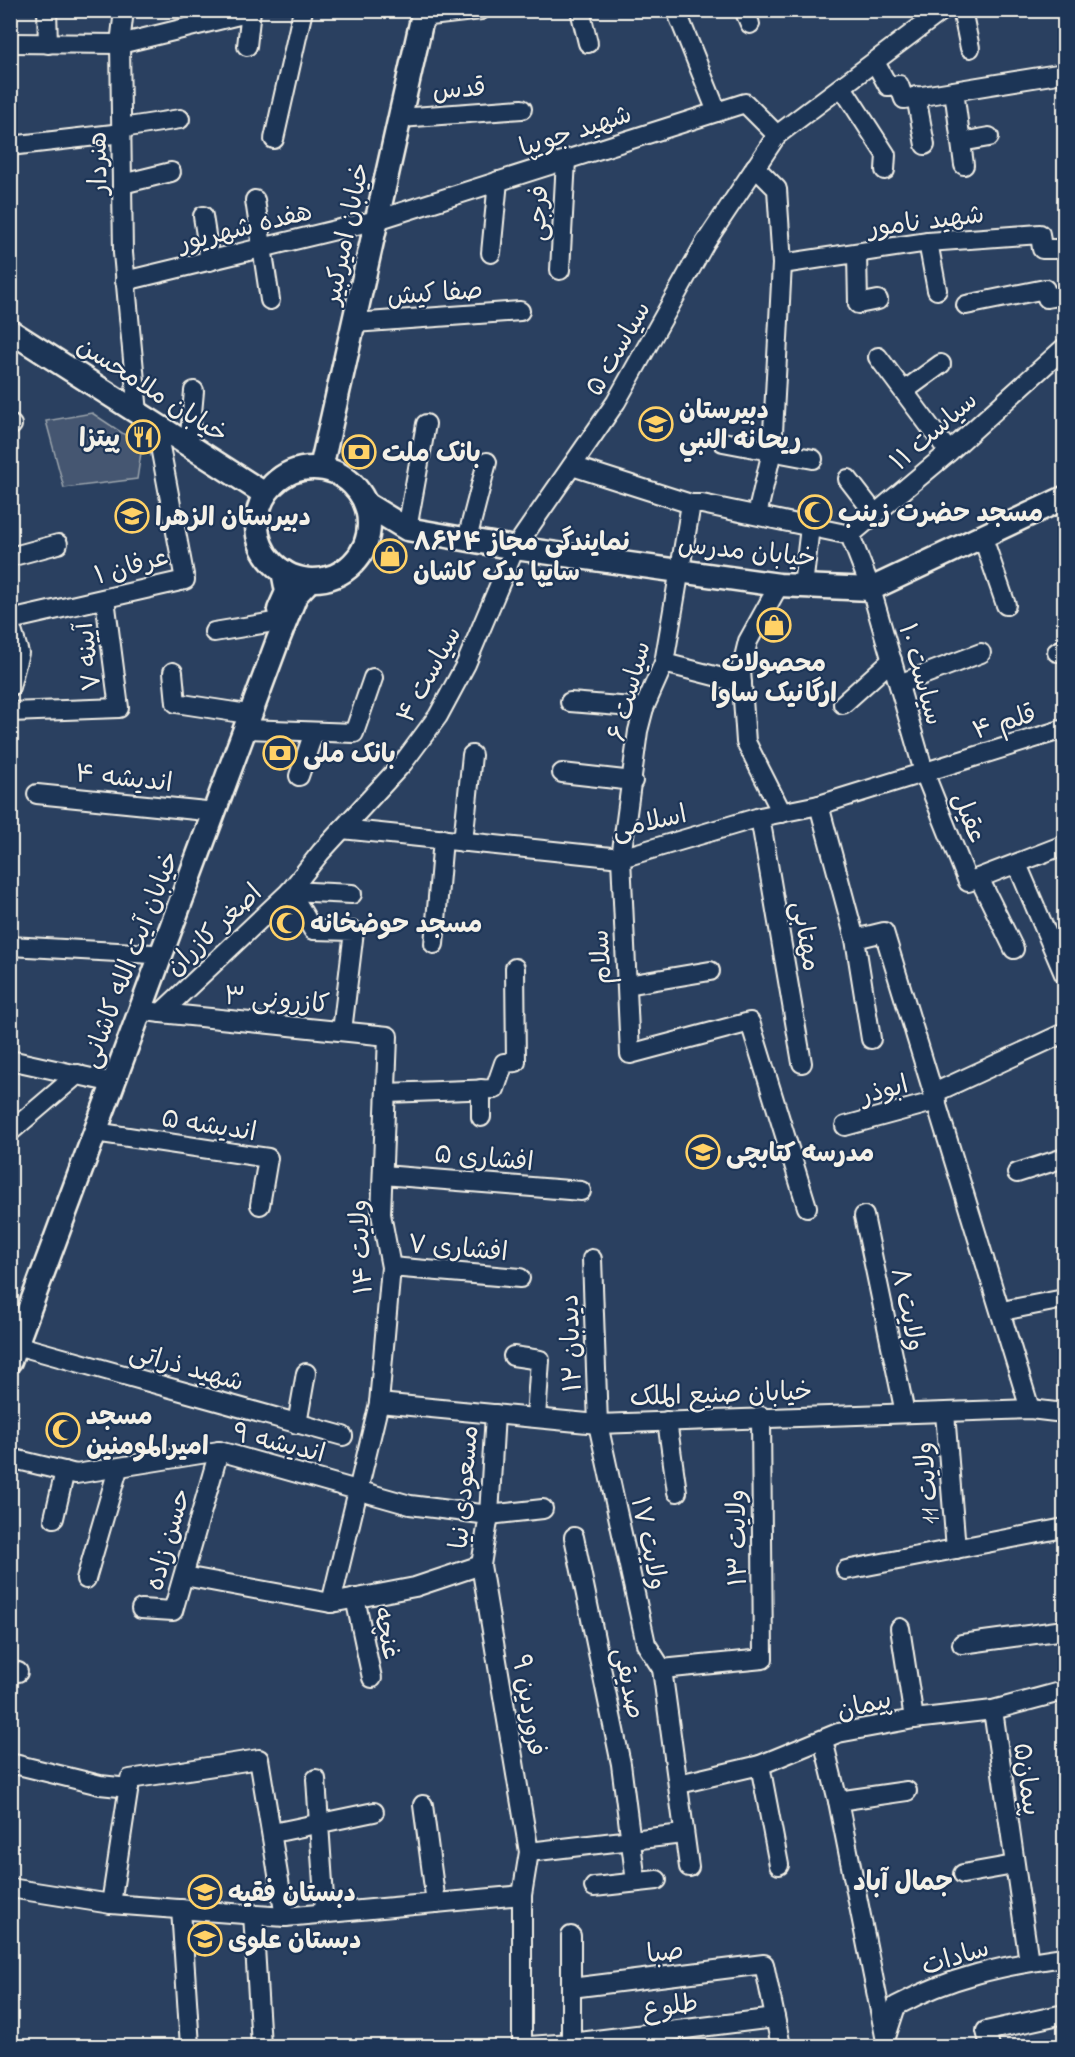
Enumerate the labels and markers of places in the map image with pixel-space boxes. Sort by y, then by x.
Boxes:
place label: دبيرستان ريحانه النبي [679,393,801,463]
school or university icon: دبيرستان ريحانه النبي [638,406,674,442]
restaurant icon: پیتزا [125,419,161,455]
place label: پیتزا [79,421,120,459]
bank icon: بانک ملت [341,434,377,470]
place label: بانک ملت [382,436,481,474]
mosque icon: مسجد حضرت زینب [797,494,833,530]
place label: مسجد حضرت زینب [838,496,1043,534]
school or university icon: دبیرستان الزهرا [114,498,150,534]
place label: دبیرستان الزهرا [155,500,311,538]
place label: نمایندگی مجاز ۸۶۲۴ سایپا یدک کاشان [413,525,630,593]
shop icon: نمایندگی مجاز ۸۶۲۴ سایپا یدک کاشان [372,538,408,574]
shop icon: محصولات ارگانیک ساوا [756,607,792,643]
place label: محصولات ارگانیک ساوا [711,646,837,714]
bank icon: بانک ملی [262,735,298,771]
place label: بانک ملی [303,737,396,775]
mosque icon: مسجد حوضخانه [269,905,305,941]
place label: مسجد حوضخانه [310,907,482,945]
school or university icon: مدرسه کتابچی [685,1134,721,1170]
place label: مدرسه کتابچی [726,1136,874,1174]
place label: مسجد امیرالمومنین [86,1399,209,1467]
mosque icon: مسجد امیرالمومنین [45,1412,81,1448]
school or university icon: دبستان فقیه [187,1874,223,1910]
place label: دبستان فقیه [228,1876,356,1914]
school or university icon: دبستان علوی [187,1921,223,1957]
place label: دبستان علوی [228,1923,361,1961]

